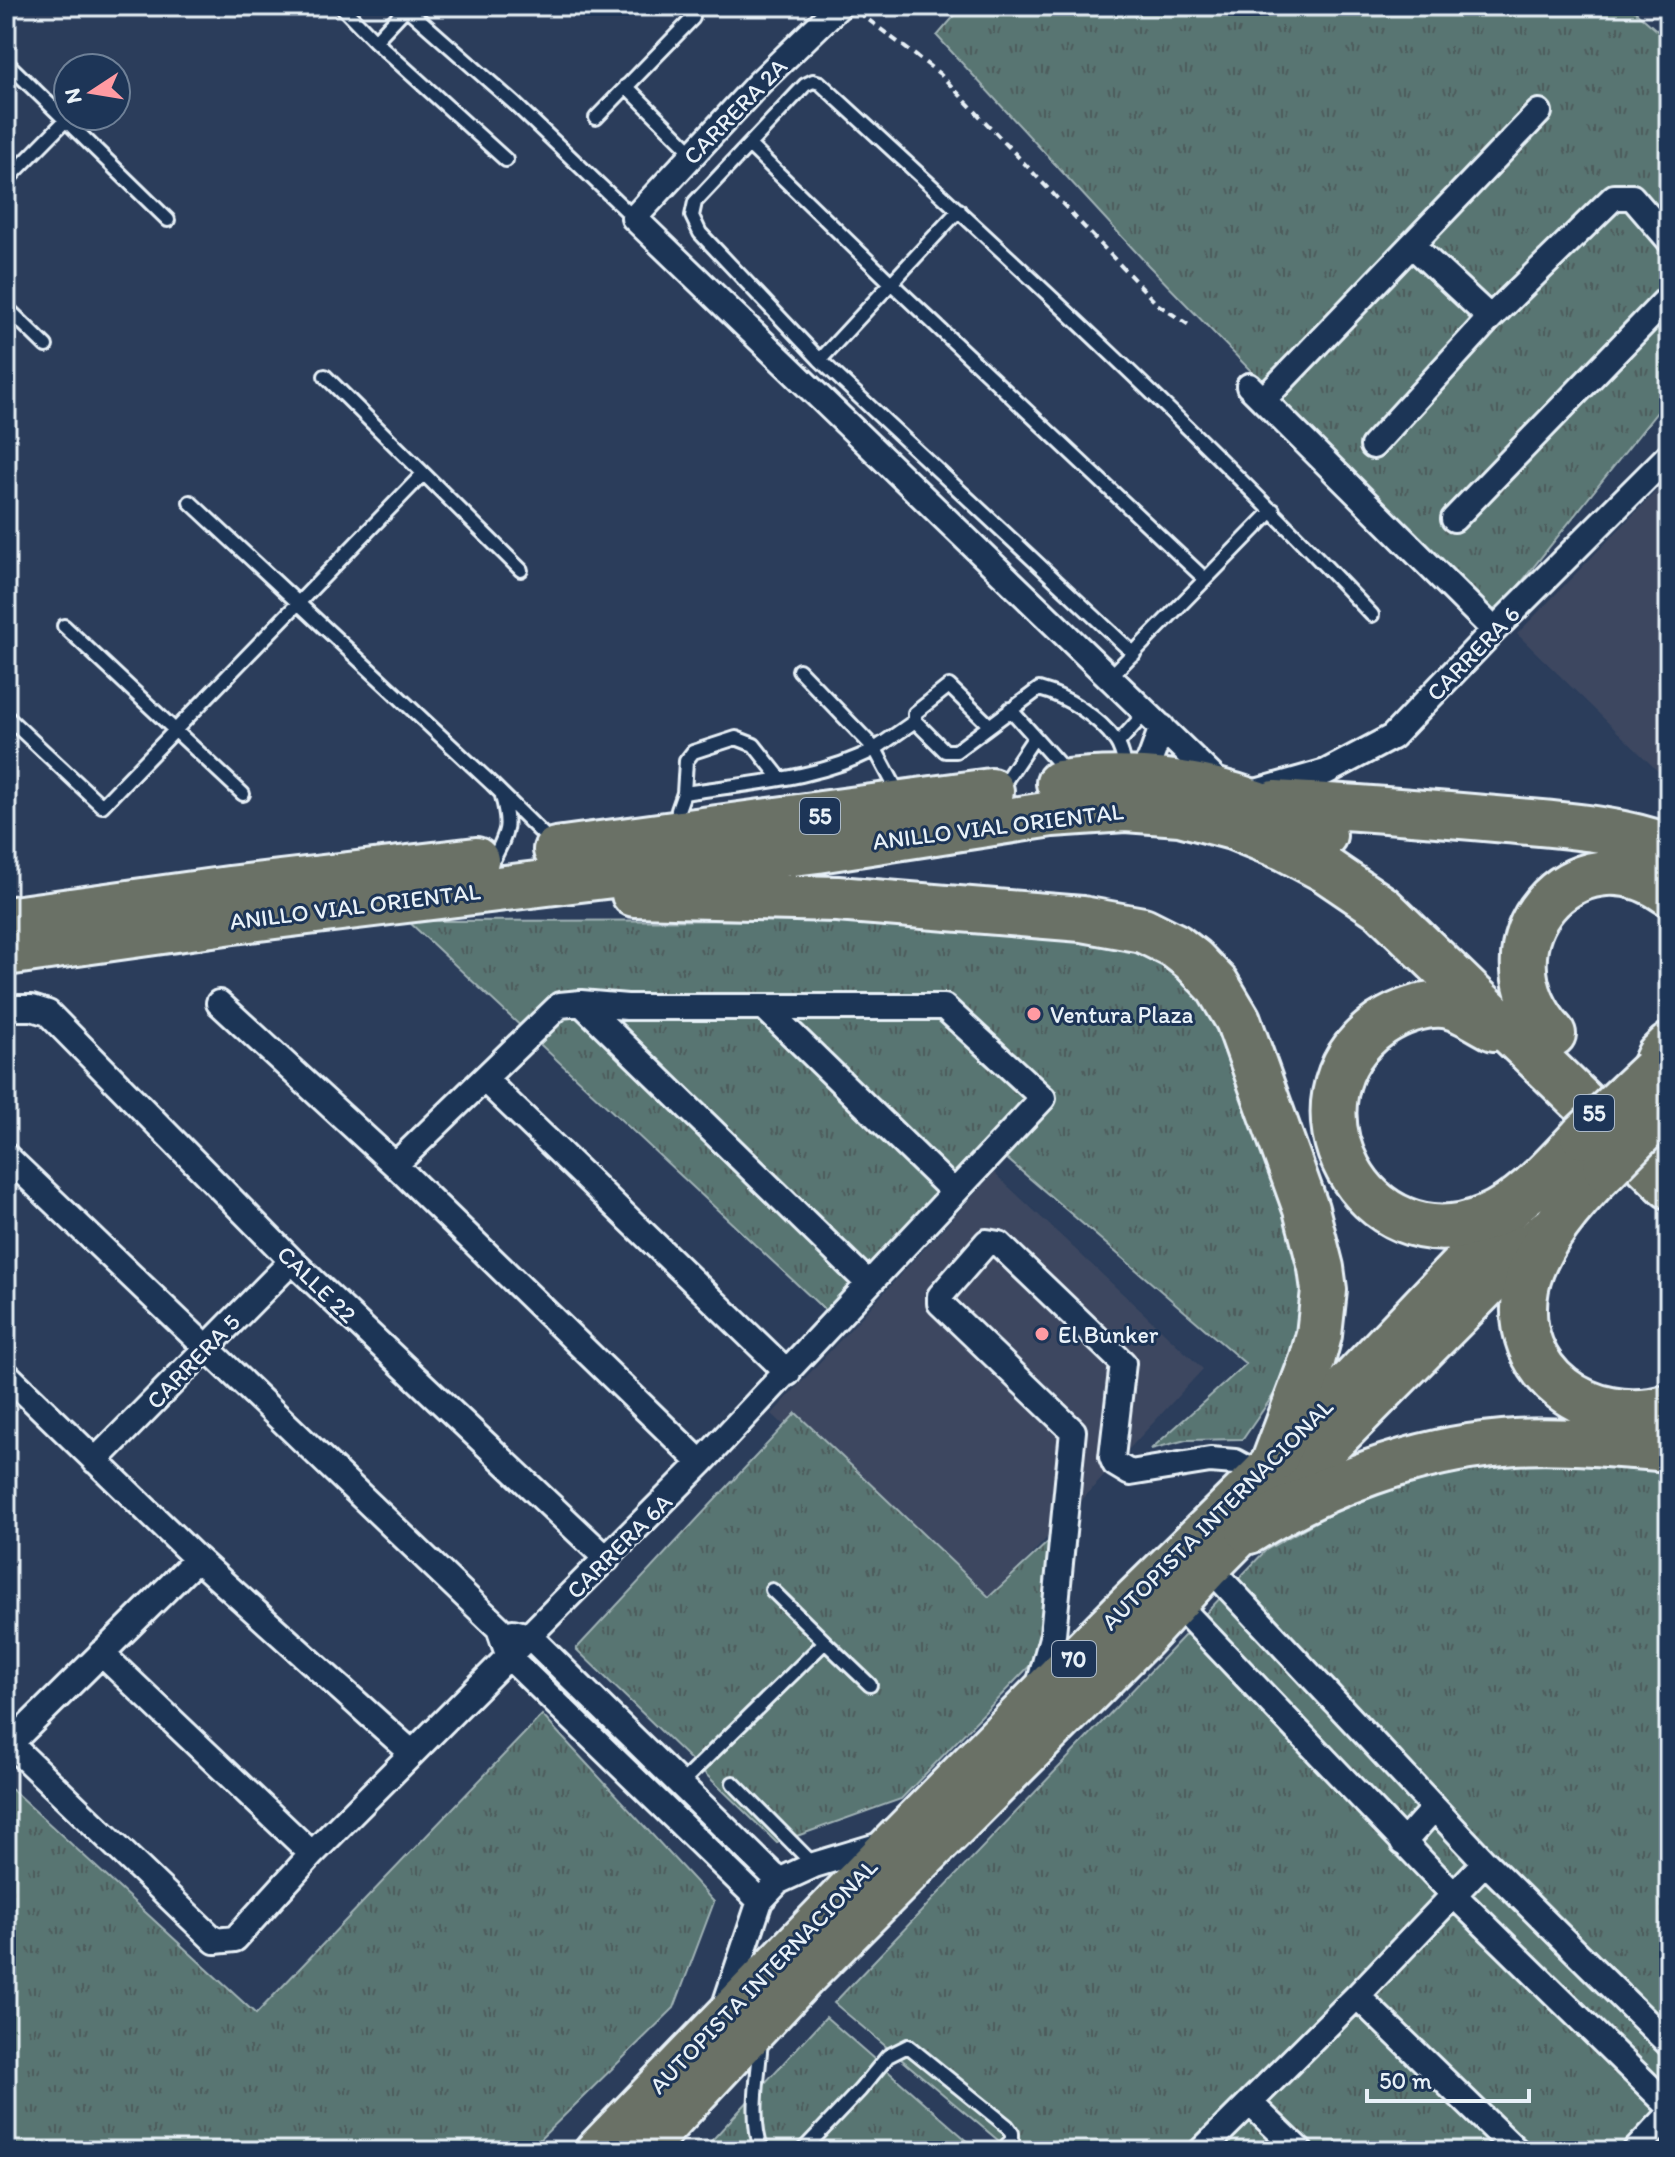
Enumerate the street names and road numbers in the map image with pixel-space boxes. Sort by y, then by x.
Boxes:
street label: CARRERA 2A [677,52,793,170]
street label: CARRERA 6 [1420,599,1526,707]
street label: ANILLO VIAL ORIENTAL [871,796,1125,856]
road number: 55 [800,798,840,834]
street label: ANILLO VIAL ORIENTAL [228,876,482,936]
road number: 55 [1574,1095,1614,1131]
street label: CALLE 22 [271,1239,363,1329]
street label: CARRERA 5 [140,1307,246,1415]
street label: AUTOPISTA INTERNACIONAL [1095,1392,1339,1636]
street label: CARRERA 6A [560,1487,678,1605]
road number: 70 [1052,1641,1096,1677]
street label: AUTOPISTA INTERNACIONAL [643,1852,883,2100]

